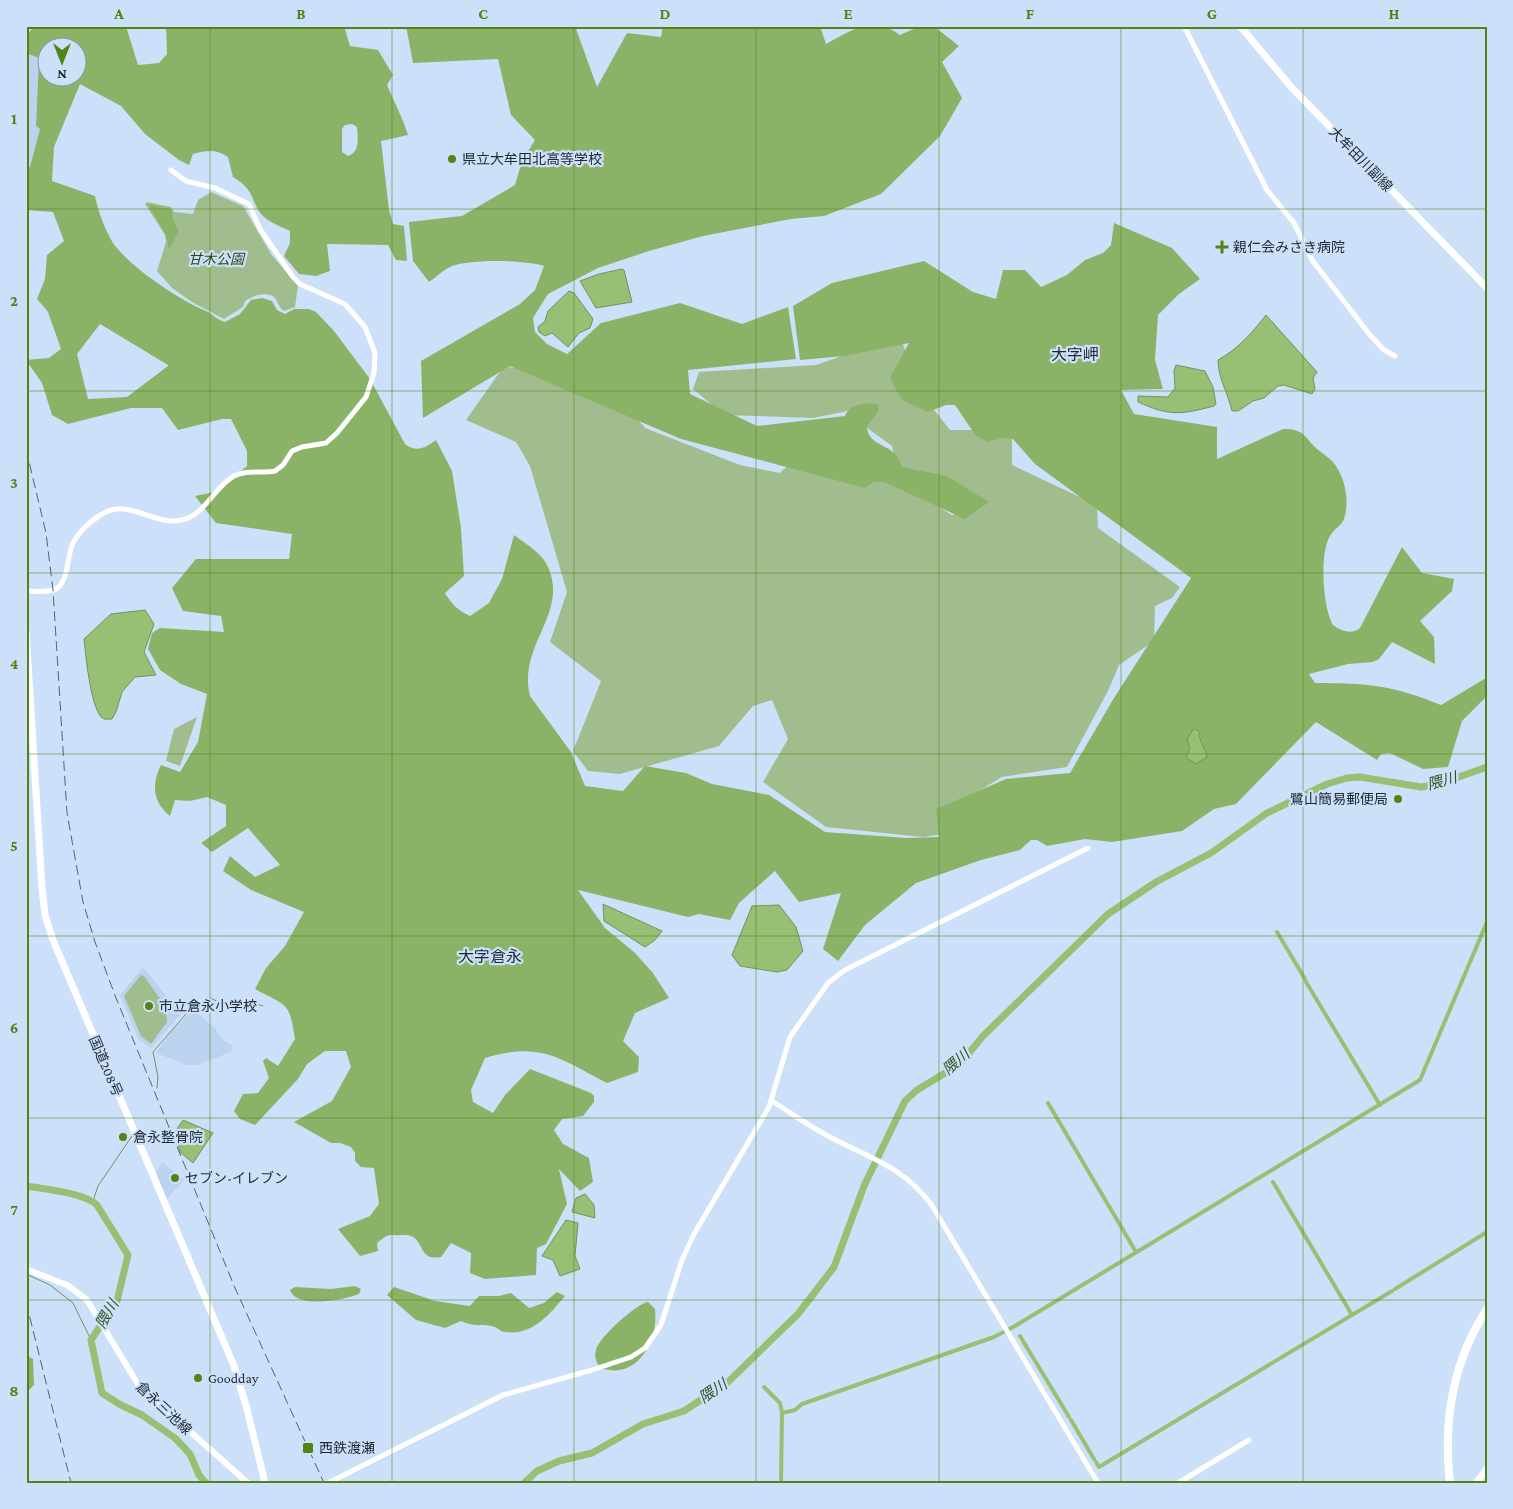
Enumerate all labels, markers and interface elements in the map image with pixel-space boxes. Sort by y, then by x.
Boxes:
text: A [113,5,124,22]
text: B [296,5,306,22]
text: C [478,5,488,22]
text: D [659,5,671,22]
text: E [843,5,853,22]
text: F [1026,5,1035,22]
text: G [1207,5,1217,22]
text: H [1389,5,1400,22]
north arrow [38,38,88,88]
text: N [57,67,67,83]
text: 1 [11,110,17,127]
street label: 大牟田川副線 [1326,123,1396,195]
place label: 県立大牟田北高等学校 [462,151,602,167]
marker: 県立大牟田北高等学校 [446,153,458,165]
place label: 親仁会みさき病院 [1233,239,1345,255]
marker: 親仁会みさき病院 [1215,240,1229,254]
park label: 甘木公園 [188,251,246,267]
text: 2 [10,292,18,309]
district label: 大字岬 [1051,346,1099,363]
text: 3 [10,474,18,491]
text: 4 [10,655,19,672]
water label: 隈川 [1425,769,1460,793]
place label: 鷺山簡易郵便局 [1290,791,1388,807]
marker: 鷺山簡易郵便局 [1392,793,1404,805]
text: 5 [10,837,18,854]
district label: 大字倉永 [458,948,522,965]
place label: 市立倉永小学校 [159,998,257,1014]
marker: 市立倉永小学校 [143,1000,155,1012]
text: 6 [10,1019,18,1036]
street label: 国道208号 [86,1033,126,1099]
water label: 隈川 [939,1045,974,1078]
place label: 倉永整骨院 [133,1129,203,1145]
marker: 倉永整骨院 [117,1131,129,1143]
place label: セブン-イレブン [185,1170,288,1186]
marker: セブン-イレブン [169,1172,181,1184]
text: 7 [10,1201,18,1218]
water label: 隈川 [93,1295,122,1331]
place label: Goodday [208,1370,259,1386]
marker: Goodday [192,1372,204,1384]
water label: 隈川 [696,1375,732,1406]
street label: 倉永三池線 [133,1378,195,1438]
text: 8 [9,1382,19,1399]
place label: 西鉄渡瀬 [319,1440,375,1456]
marker: 西鉄渡瀬 [301,1441,315,1455]

